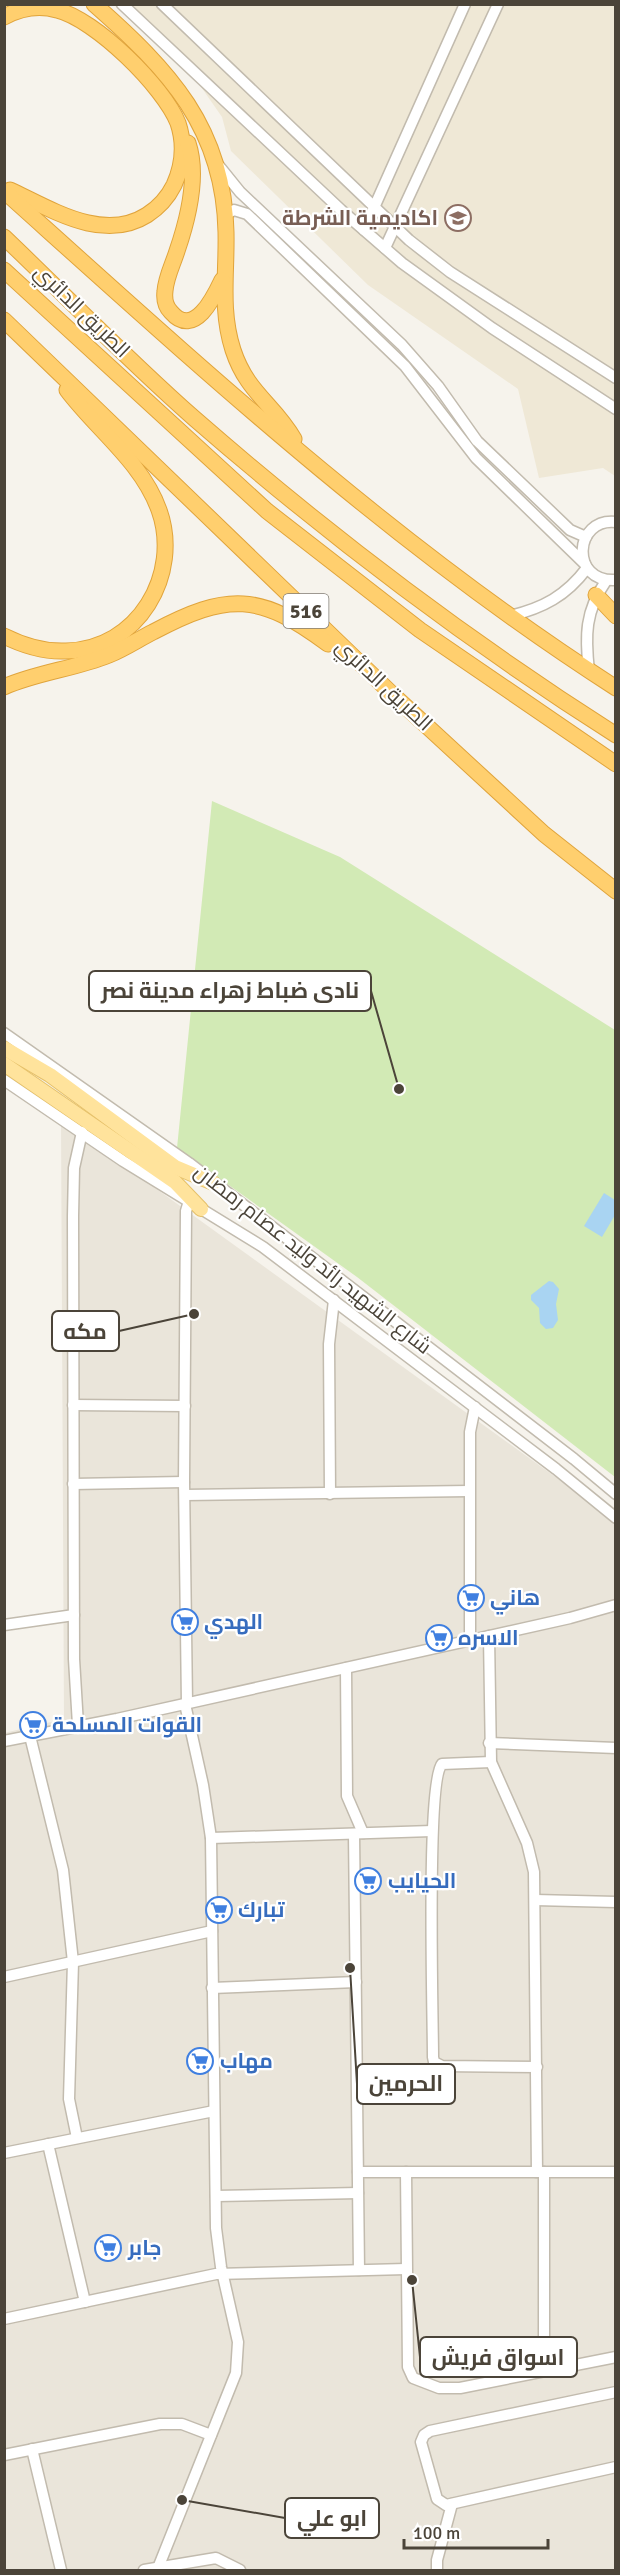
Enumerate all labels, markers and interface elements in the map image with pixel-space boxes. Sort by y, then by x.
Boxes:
school or university icon: اكاديمية الشرطة [443,203,473,233]
place label: اكاديمية الشرطة [282,205,438,231]
street label: الطريق الدائري [27,259,135,365]
road number: 516 [284,594,328,628]
street label: الطريق الدائري [328,633,438,739]
callout: نادى ضباط زهراء مدينة نصر [89,971,371,1011]
text: نادى ضباط زهراء مدينة نصر [100,977,359,1004]
street label: شارع الشهيد رائد وليد عصام رمضان [189,1158,437,1361]
callout: مكه [52,1311,119,1351]
text: مكه [63,1318,107,1345]
supermarket icon: هاني [456,1583,486,1613]
place label: هاني [490,1585,540,1615]
supermarket icon: الهدي [170,1607,200,1637]
place label: الهدي [204,1609,263,1639]
supermarket icon: الاسره [424,1623,454,1653]
place label: الاسره [458,1625,519,1651]
supermarket icon: القوات المسلحة [18,1710,48,1740]
place label: القوات المسلحة [52,1712,202,1738]
supermarket icon: الحيايب [353,1866,383,1896]
place label: الحيايب [388,1868,456,1894]
supermarket icon: تبارك [204,1895,234,1925]
place label: تبارك [238,1897,286,1923]
supermarket icon: مهاب [185,2046,215,2076]
place label: مهاب [220,2048,273,2074]
callout: الحرمين [357,2064,455,2104]
text: الحرمين [369,2070,443,2097]
supermarket icon: جابر [93,2233,123,2263]
place label: جابر [127,2235,161,2261]
callout: اسواق فريش [420,2337,577,2377]
text: اسواق فريش [432,2344,564,2371]
callout: ابو علي [285,2498,379,2538]
text: ابو علي [297,2505,367,2536]
scale bar [404,2512,548,2550]
text: 100 m [413,2522,460,2544]

